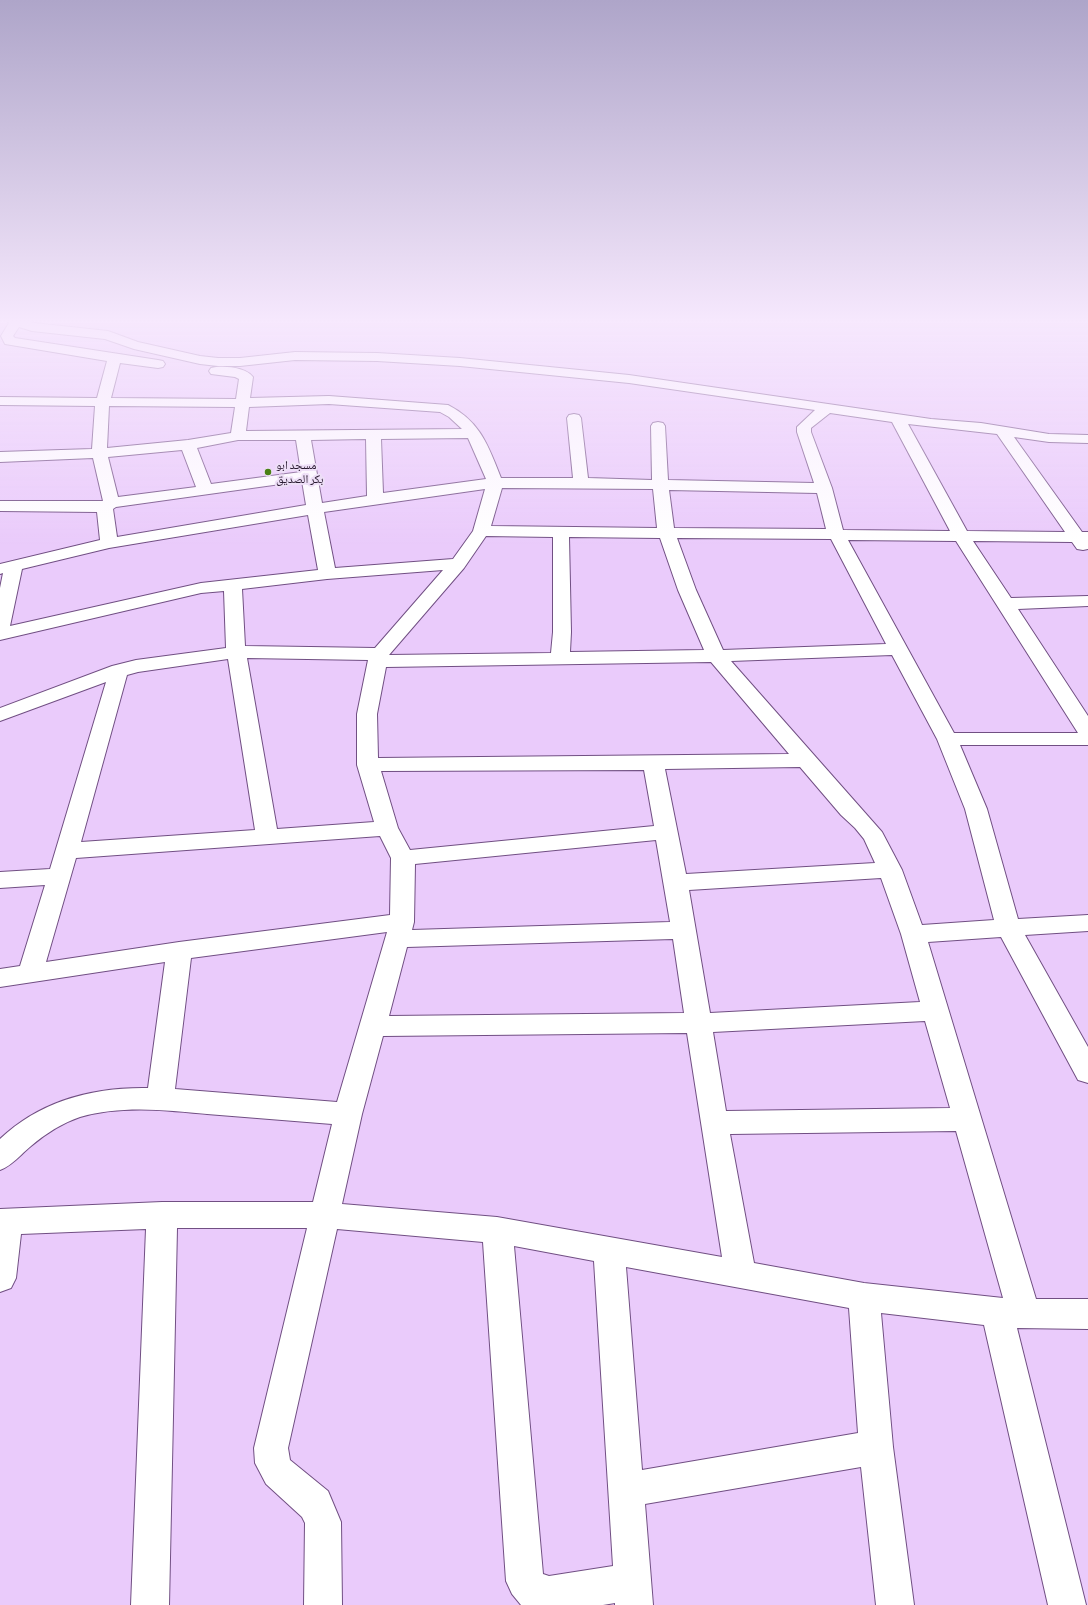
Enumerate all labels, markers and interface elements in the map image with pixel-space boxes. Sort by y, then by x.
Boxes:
place label: مسجد ابو بكر الصديق [276,458,324,486]
marker: مسجد ابو بكر الصديق [263,467,273,477]

